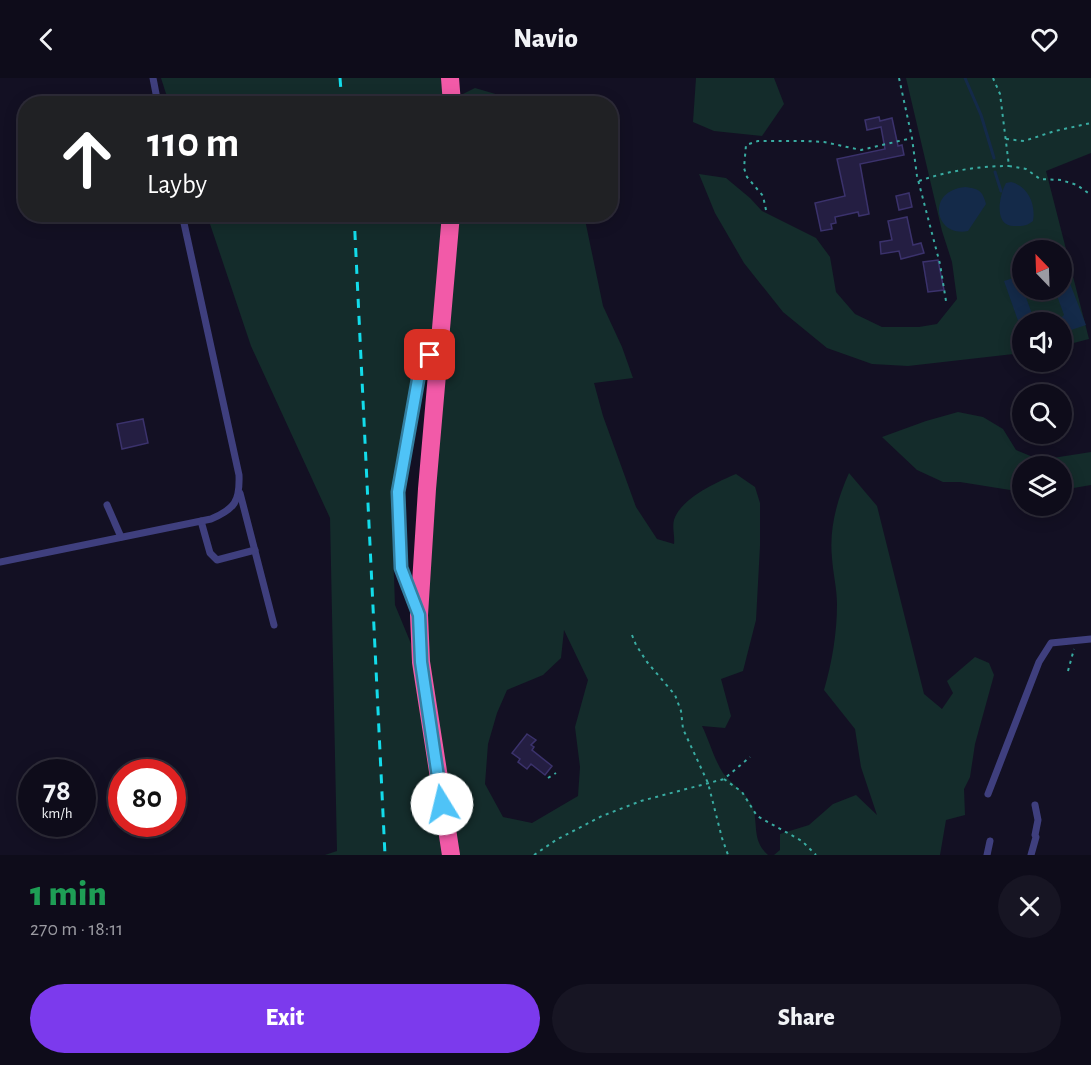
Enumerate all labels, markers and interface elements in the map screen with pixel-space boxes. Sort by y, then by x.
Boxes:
icon: back [30,23,63,56]
icon: heart [1028,23,1061,56]
text: Navio [513,25,578,52]
icon: ahead [48,120,126,198]
text: 110 m [147,122,239,164]
text: Layby [147,171,207,198]
north arrow [1012,240,1072,300]
map controls [1012,240,1072,516]
button: sound [1012,312,1072,372]
pin [404,329,455,380]
icon: arrive [413,338,446,371]
button: search [1012,384,1072,444]
button: layers [1012,456,1072,516]
speed limit sign: 80 [108,759,186,837]
position arrow [410,772,474,836]
text: 78 [43,776,71,806]
text: km/h [42,806,72,821]
button: close [998,875,1061,938]
text: 1 min [30,876,107,912]
text: 270 m · 18:11 [30,919,123,939]
button: Exit [30,984,540,1053]
button: Share [552,984,1061,1053]

